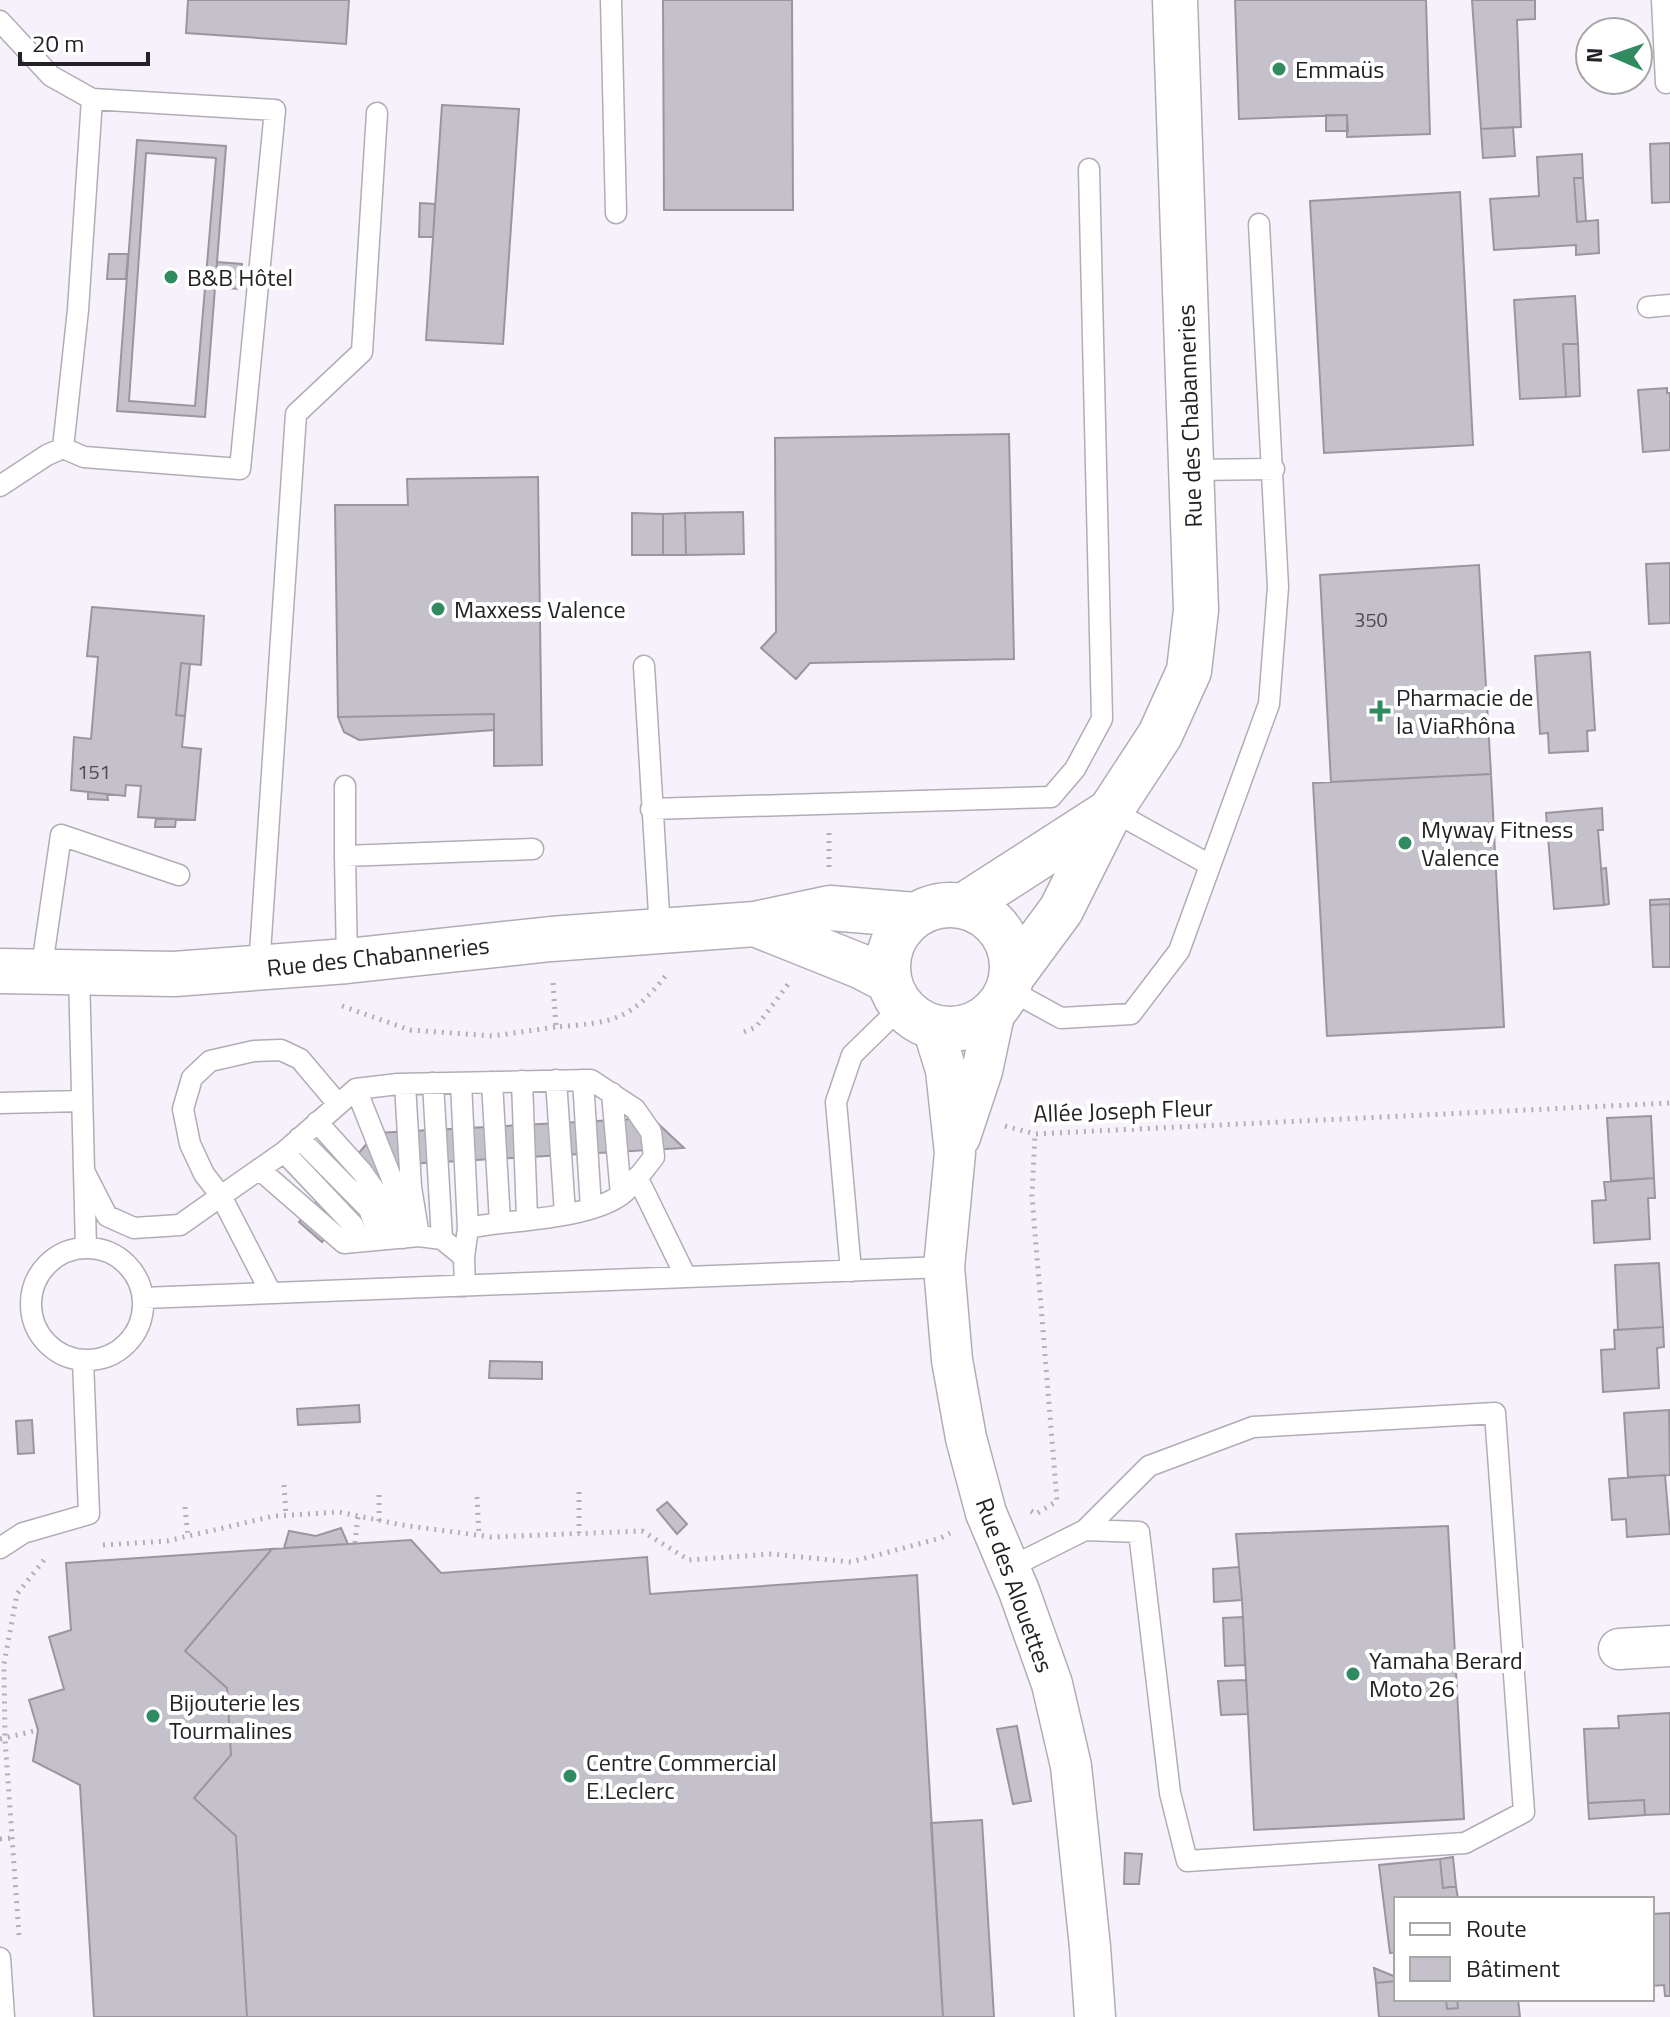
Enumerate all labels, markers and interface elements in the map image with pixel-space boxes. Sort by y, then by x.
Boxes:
scale bar [20,16,148,66]
north arrow [1574,16,1654,96]
text: 20 m [32,25,84,61]
text: N [1577,47,1611,64]
place label: Emmaüs [1295,51,1384,87]
marker: Emmaüs [1270,60,1288,78]
place label: B&B Hôtel [187,259,293,295]
marker: B&B Hôtel [162,268,180,286]
street label: Rue des Chabanneries [1167,304,1211,528]
place label: Maxxess Valence [454,591,626,627]
marker: Maxxess Valence [429,600,447,618]
house number: 350 [1354,604,1388,635]
place label: Pharmacie de la ViaRhôna [1396,679,1533,743]
marker: Pharmacie de la ViaRhôna [1371,702,1389,720]
house number: 151 [77,756,111,787]
place label: Myway Fitness Valence [1421,811,1573,875]
marker: Myway Fitness Valence [1396,834,1414,852]
street label: Rue des Chabanneries [265,926,491,986]
street label: Allée Joseph Fleur [1033,1089,1213,1131]
street label: Rue des Alouettes [967,1493,1063,1677]
place label: Yamaha Berard Moto 26 [1369,1642,1523,1706]
marker: Yamaha Berard Moto 26 [1344,1665,1362,1683]
place label: Bijouterie les Tourmalines [169,1684,300,1748]
marker: Bijouterie les Tourmalines [144,1707,162,1725]
place label: Centre Commercial E.Leclerc [586,1744,777,1808]
marker: Centre Commercial E.Leclerc [561,1767,579,1785]
legend [1394,1897,1654,2001]
text: Route [1466,1910,1527,1946]
text: Bâtiment [1466,1950,1560,1986]

